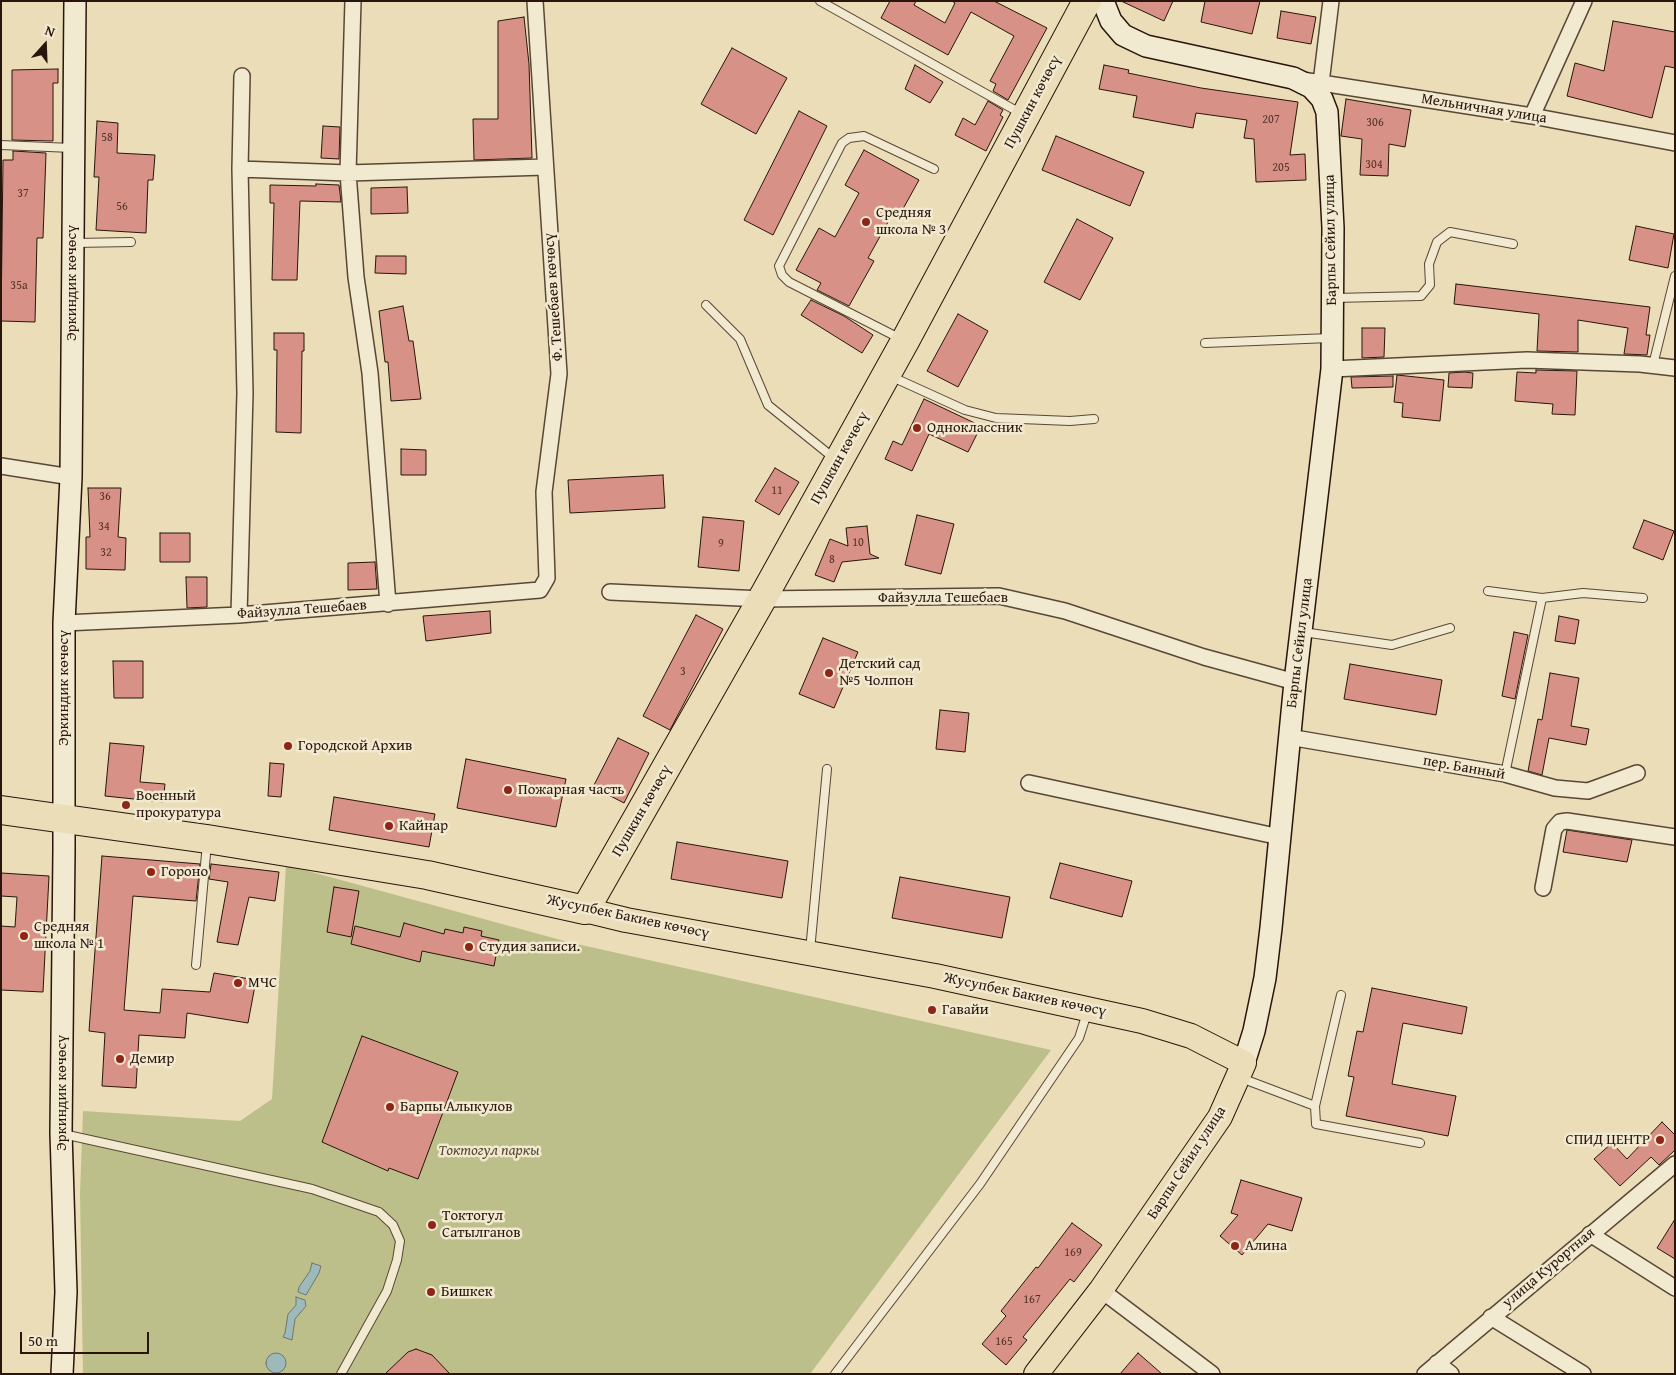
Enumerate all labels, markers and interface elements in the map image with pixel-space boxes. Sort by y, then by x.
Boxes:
north arrow [20,20,70,70]
text: N [42,20,58,42]
street label: Пушкин көчөсү [1001,52,1065,152]
street label: Мельничная улица [1420,90,1548,128]
house number: 207 [1262,113,1280,127]
house number: 306 [1366,116,1384,130]
house number: 58 [101,131,113,145]
house number: 304 [1365,158,1383,172]
house number: 205 [1272,161,1290,175]
street label: Барпы Сейил улица [1321,174,1341,306]
house number: 37 [17,187,29,201]
house number: 56 [116,200,128,214]
place label: Средняя школа № 3 [876,204,946,239]
marker: Средняя школа № 3 [860,216,872,228]
street label: Эркиндик көчөсү [63,225,81,341]
street label: Ф. Тешебаев көчөсү [541,232,567,362]
house number: 35а [10,279,28,293]
street label: Пушкин көчөсү [807,409,873,507]
place label: Одноклассник [927,419,1023,437]
marker: Одноклассник [911,422,923,434]
house number: 11 [771,484,783,498]
house number: 36 [99,490,111,504]
house number: 34 [98,520,110,534]
house number: 10 [852,536,864,550]
house number: 9 [718,537,724,551]
house number: 32 [100,546,112,560]
house number: 8 [829,553,835,567]
street label: Барпы Сейил улица [1283,577,1317,709]
street label: Файзулла Тешебаев [878,589,1008,607]
street label: Файзулла Тешебаев [237,596,367,624]
street label: Эркиндик көчөсү [55,630,73,746]
place label: Детский сад №5 Чолпон [839,655,920,690]
house number: 3 [680,665,686,679]
marker: Детский сад №5 Чолпон [823,667,835,679]
place label: Городской Архив [298,737,412,755]
marker: Городской Архив [282,740,294,752]
street label: пер. Банный [1422,752,1506,784]
street label: Пушкин көчөсү [608,762,676,860]
place label: Пожарная часть [518,781,624,799]
marker: Пожарная часть [502,784,514,796]
place label: Военный прокуратура [136,787,221,822]
marker: Военный прокуратура [120,799,132,811]
place label: Кайнар [399,817,448,835]
marker: Кайнар [383,820,395,832]
place label: Гороно [161,863,208,881]
marker: Гороно [145,866,157,878]
street label: Жусупбек Бакиев көчөсү [545,891,711,943]
place label: Средняя школа № 1 [34,918,104,953]
marker: Средняя школа № 1 [18,930,30,942]
place label: Студия записи. [479,938,580,956]
marker: Студия записи. [463,941,475,953]
street label: Жусупбек Бакиев көчөсү [942,969,1108,1021]
place label: МЧС [248,974,277,992]
marker: МЧС [232,977,244,989]
place label: Гавайи [942,1001,989,1019]
marker: Гавайи [926,1004,938,1016]
street label: Эркиндик көчөсү [53,1035,71,1151]
place label: Демир [130,1050,174,1068]
marker: Демир [114,1053,126,1065]
place label: Барпы Алыкулов [400,1098,513,1116]
marker: Барпы Алыкулов [384,1101,396,1113]
street label: Барпы Сейил улица [1144,1103,1230,1223]
place label: СПИД ЦЕНТР [1565,1131,1650,1149]
marker: СПИД ЦЕНТР [1654,1134,1666,1146]
park label: Токтогул паркы [439,1142,539,1160]
place label: Токтогул Сатылганов [442,1207,520,1242]
marker: Токтогул Сатылганов [426,1219,438,1231]
street label: улица Курортная [1499,1224,1599,1312]
place label: Алина [1245,1237,1287,1255]
marker: Алина [1229,1240,1241,1252]
house number: 169 [1064,1246,1082,1260]
place label: Бишкек [441,1283,493,1301]
marker: Бишкек [425,1286,437,1298]
house number: 167 [1023,1293,1041,1307]
scale bar [22,1322,151,1354]
text: 50 m [28,1330,58,1351]
house number: 165 [995,1335,1013,1349]

